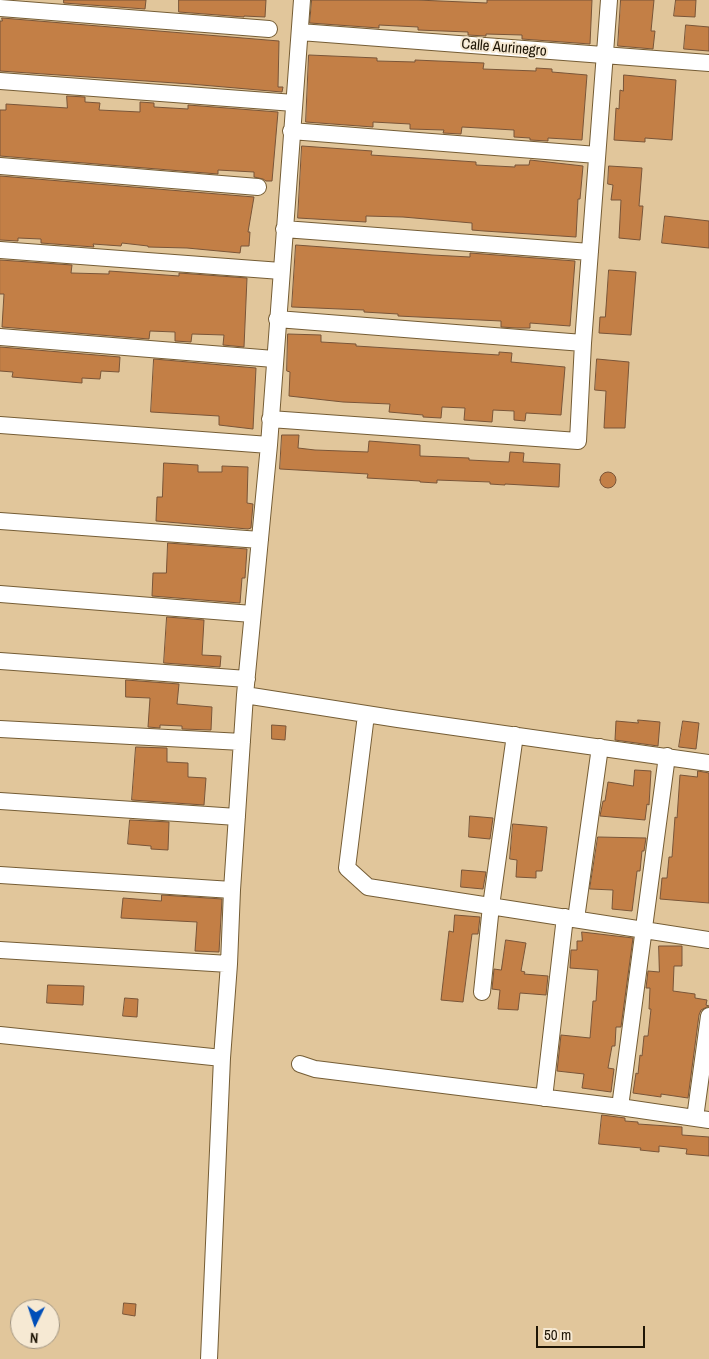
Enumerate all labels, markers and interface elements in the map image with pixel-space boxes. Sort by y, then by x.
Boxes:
street label: Calle Aurinegro [461,35,547,61]
north arrow [10,1299,60,1349]
scale bar [539,1316,648,1348]
text: 50 m [544,1324,571,1345]
text: N [29,1329,39,1347]

